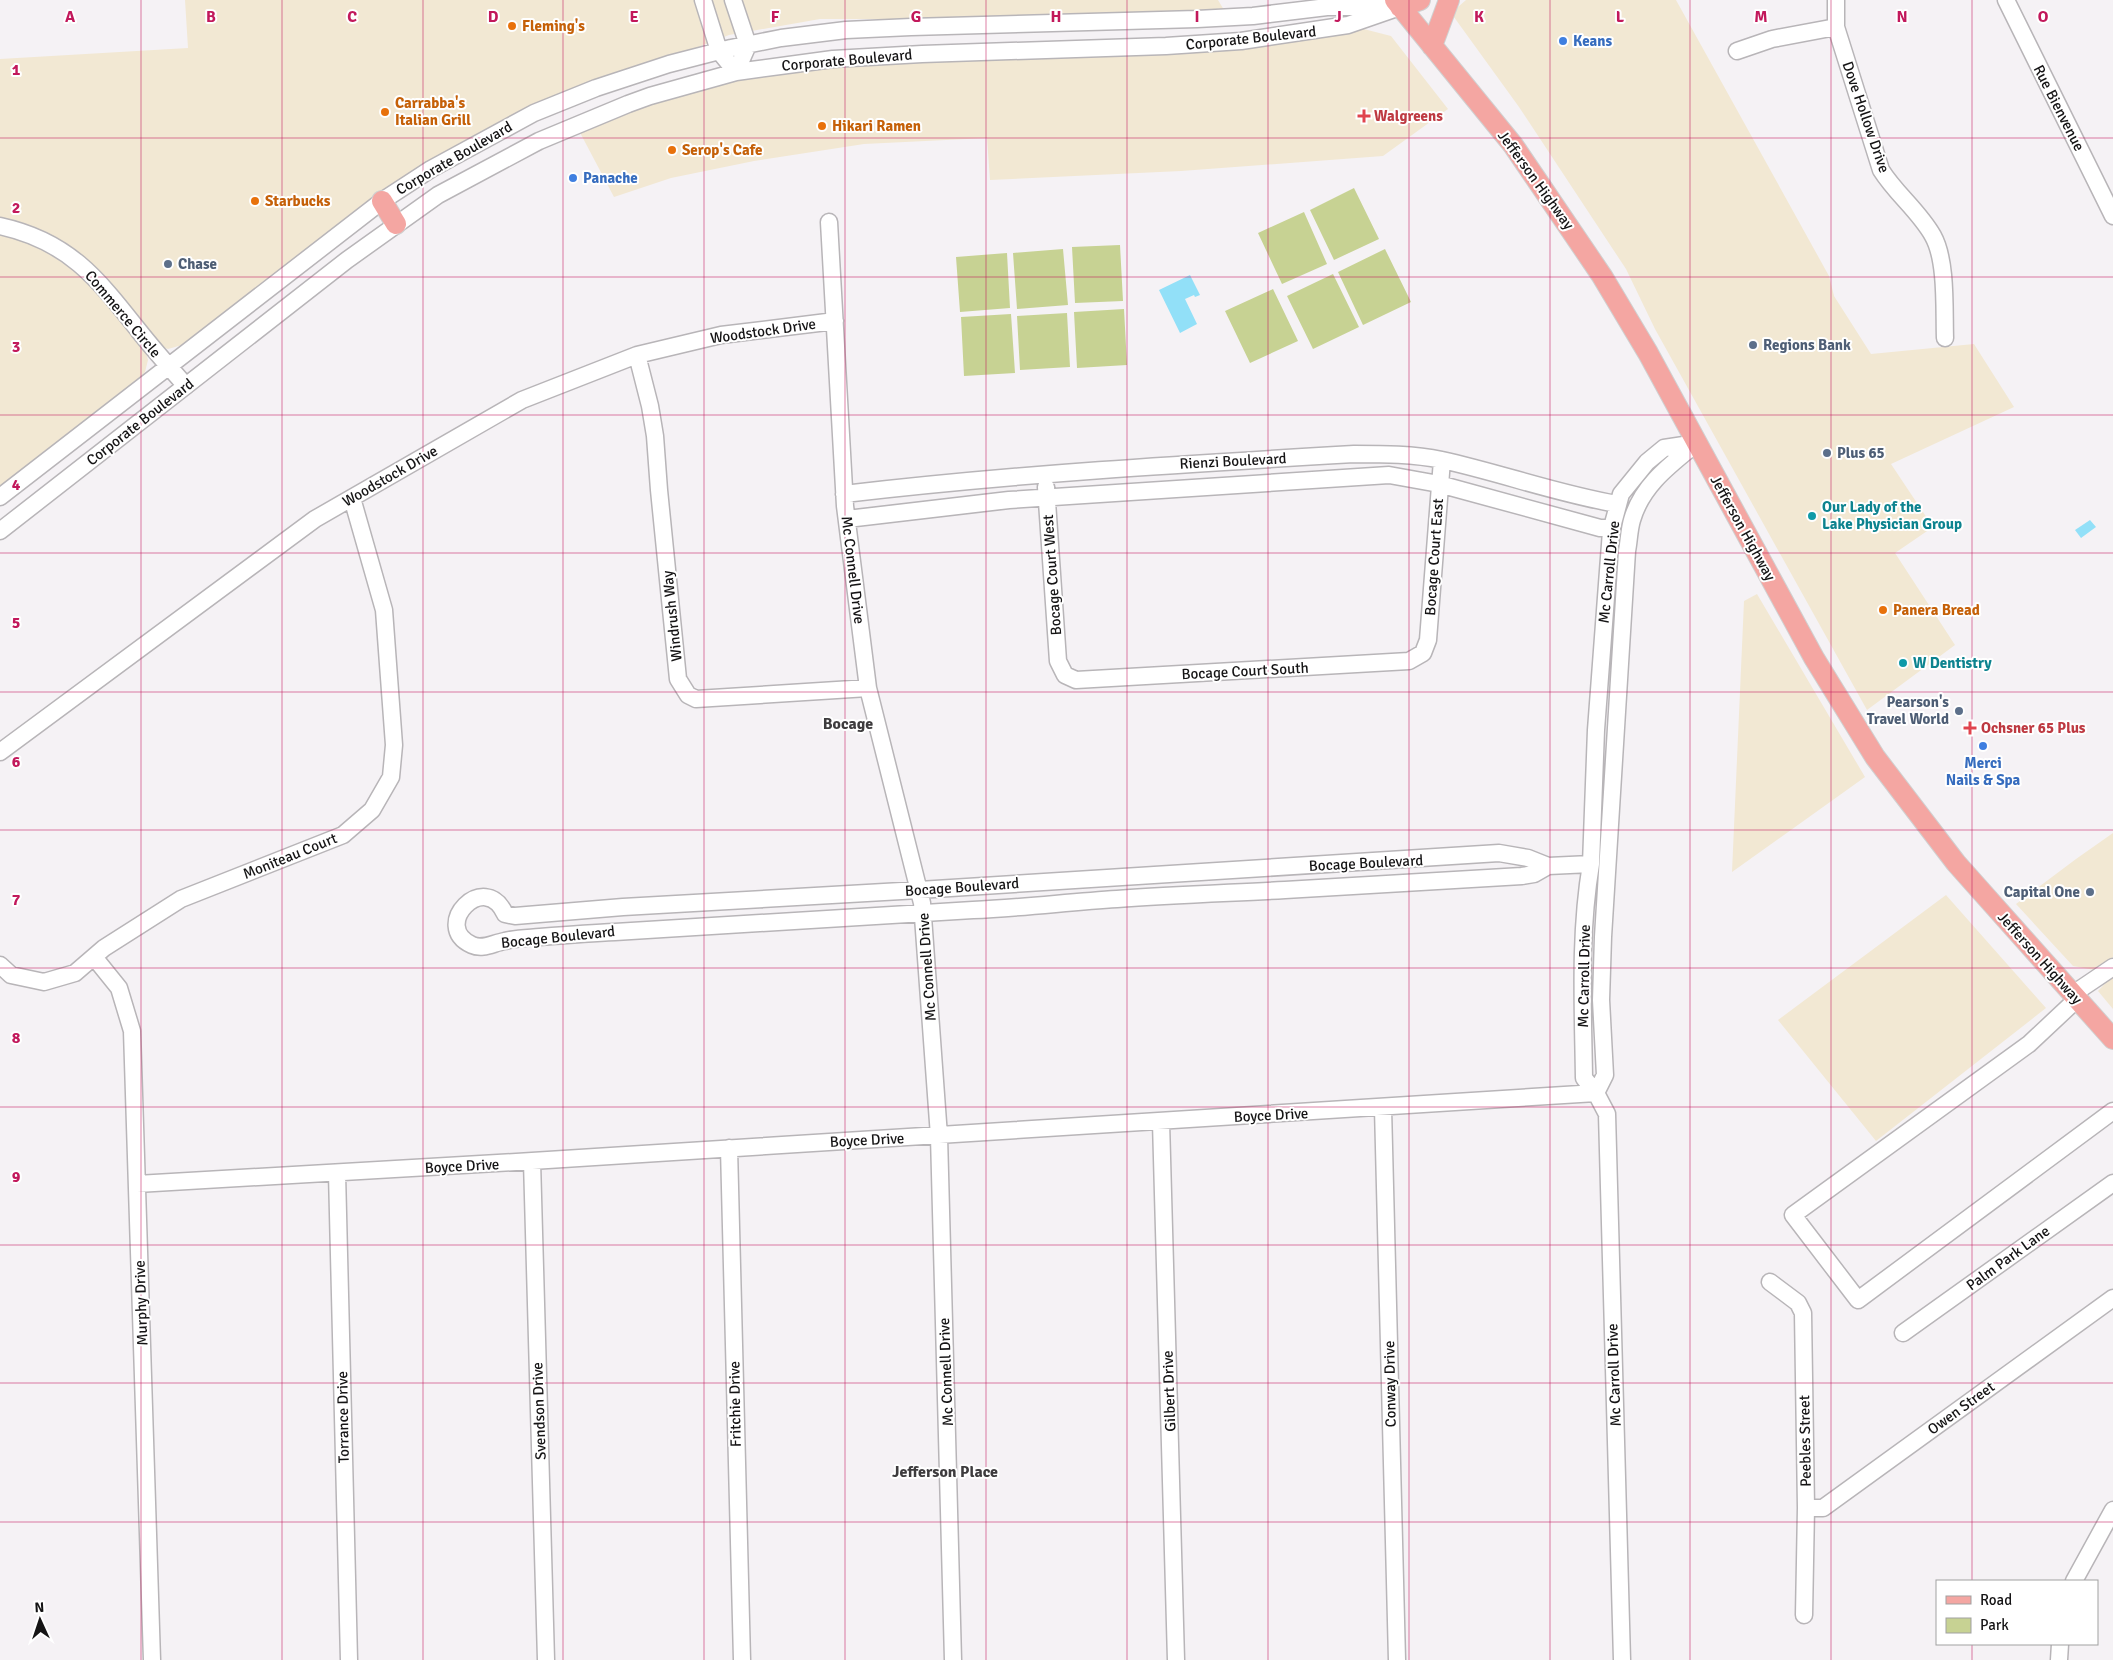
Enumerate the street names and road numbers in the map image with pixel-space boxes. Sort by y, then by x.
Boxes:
street label: Corporate Boulevard [1185,22,1317,54]
street label: Corporate Boulevard [781,45,913,75]
street label: Dove Hollow Drive [1839,59,1893,175]
street label: Rue Bienvenue [2030,62,2088,154]
street label: Corporate Boulevard [393,117,515,199]
street label: Jefferson Highway [1494,127,1578,233]
street label: Commerce Circle [81,267,165,361]
street label: Woodstock Drive [709,315,817,347]
street label: Corporate Boulevard [83,374,197,469]
street label: Woodstock Drive [339,442,441,510]
street label: Rienzi Boulevard [1179,449,1287,473]
street label: Jefferson Highway [1707,472,1779,584]
street label: Bocage Court East [1421,498,1447,616]
street label: Bocage Court West [1039,514,1065,636]
street label: Mc Connell Drive [837,515,869,625]
street label: Mc Carroll Drive [1595,520,1623,624]
street label: Windrush Way [658,570,686,662]
street label: Bocage Court South [1181,659,1309,683]
street label: Moniteau Court [240,829,340,883]
street label: Bocage Boulevard [1308,851,1424,875]
street label: Bocage Boulevard [904,874,1020,900]
street label: Jefferson Highway [1994,908,2086,1008]
street label: Mc Connell Drive [914,912,940,1022]
street label: Bocage Boulevard [500,922,616,952]
street label: Mc Carroll Drive [1574,924,1594,1028]
street label: Boyce Drive [1233,1104,1309,1126]
street label: Boyce Drive [829,1129,905,1151]
street label: Boyce Drive [424,1155,500,1177]
street label: Palm Park Lane [1963,1222,2053,1294]
street label: Murphy Drive [131,1260,151,1346]
street label: Mc Connell Drive [935,1317,957,1427]
street label: Mc Carroll Drive [1603,1323,1625,1427]
street label: Conway Drive [1380,1341,1400,1427]
street label: Gilbert Drive [1159,1350,1179,1432]
street label: Fritchie Drive [725,1361,745,1447]
street label: Svendson Drive [528,1362,550,1460]
street label: Torrance Drive [333,1371,353,1463]
street label: Owen Street [1924,1378,1998,1438]
street label: Peebles Street [1795,1395,1815,1487]

